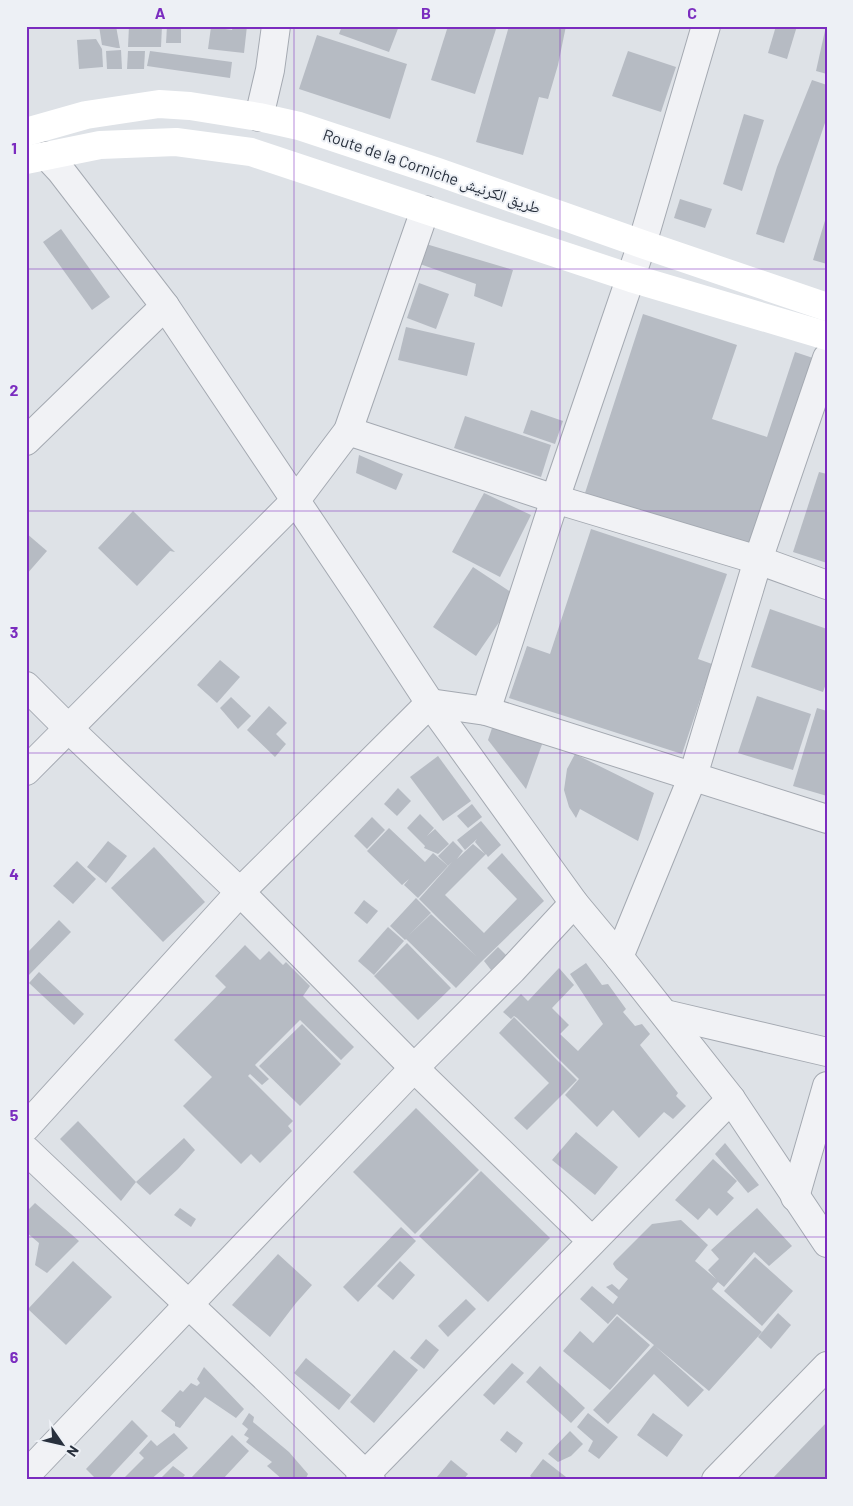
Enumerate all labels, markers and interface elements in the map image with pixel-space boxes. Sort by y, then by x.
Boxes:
text: A [155,3,166,22]
text: B [421,3,431,22]
text: C [687,3,697,22]
street label: Route de la Corniche طريق الكرنيش [320,124,543,219]
text: 1 [11,138,17,157]
text: 2 [10,380,19,399]
text: 3 [10,622,18,641]
text: 4 [9,864,19,883]
text: 5 [10,1105,19,1124]
text: 6 [10,1347,19,1366]
north arrow [38,1418,88,1468]
text: N [64,1443,83,1460]

